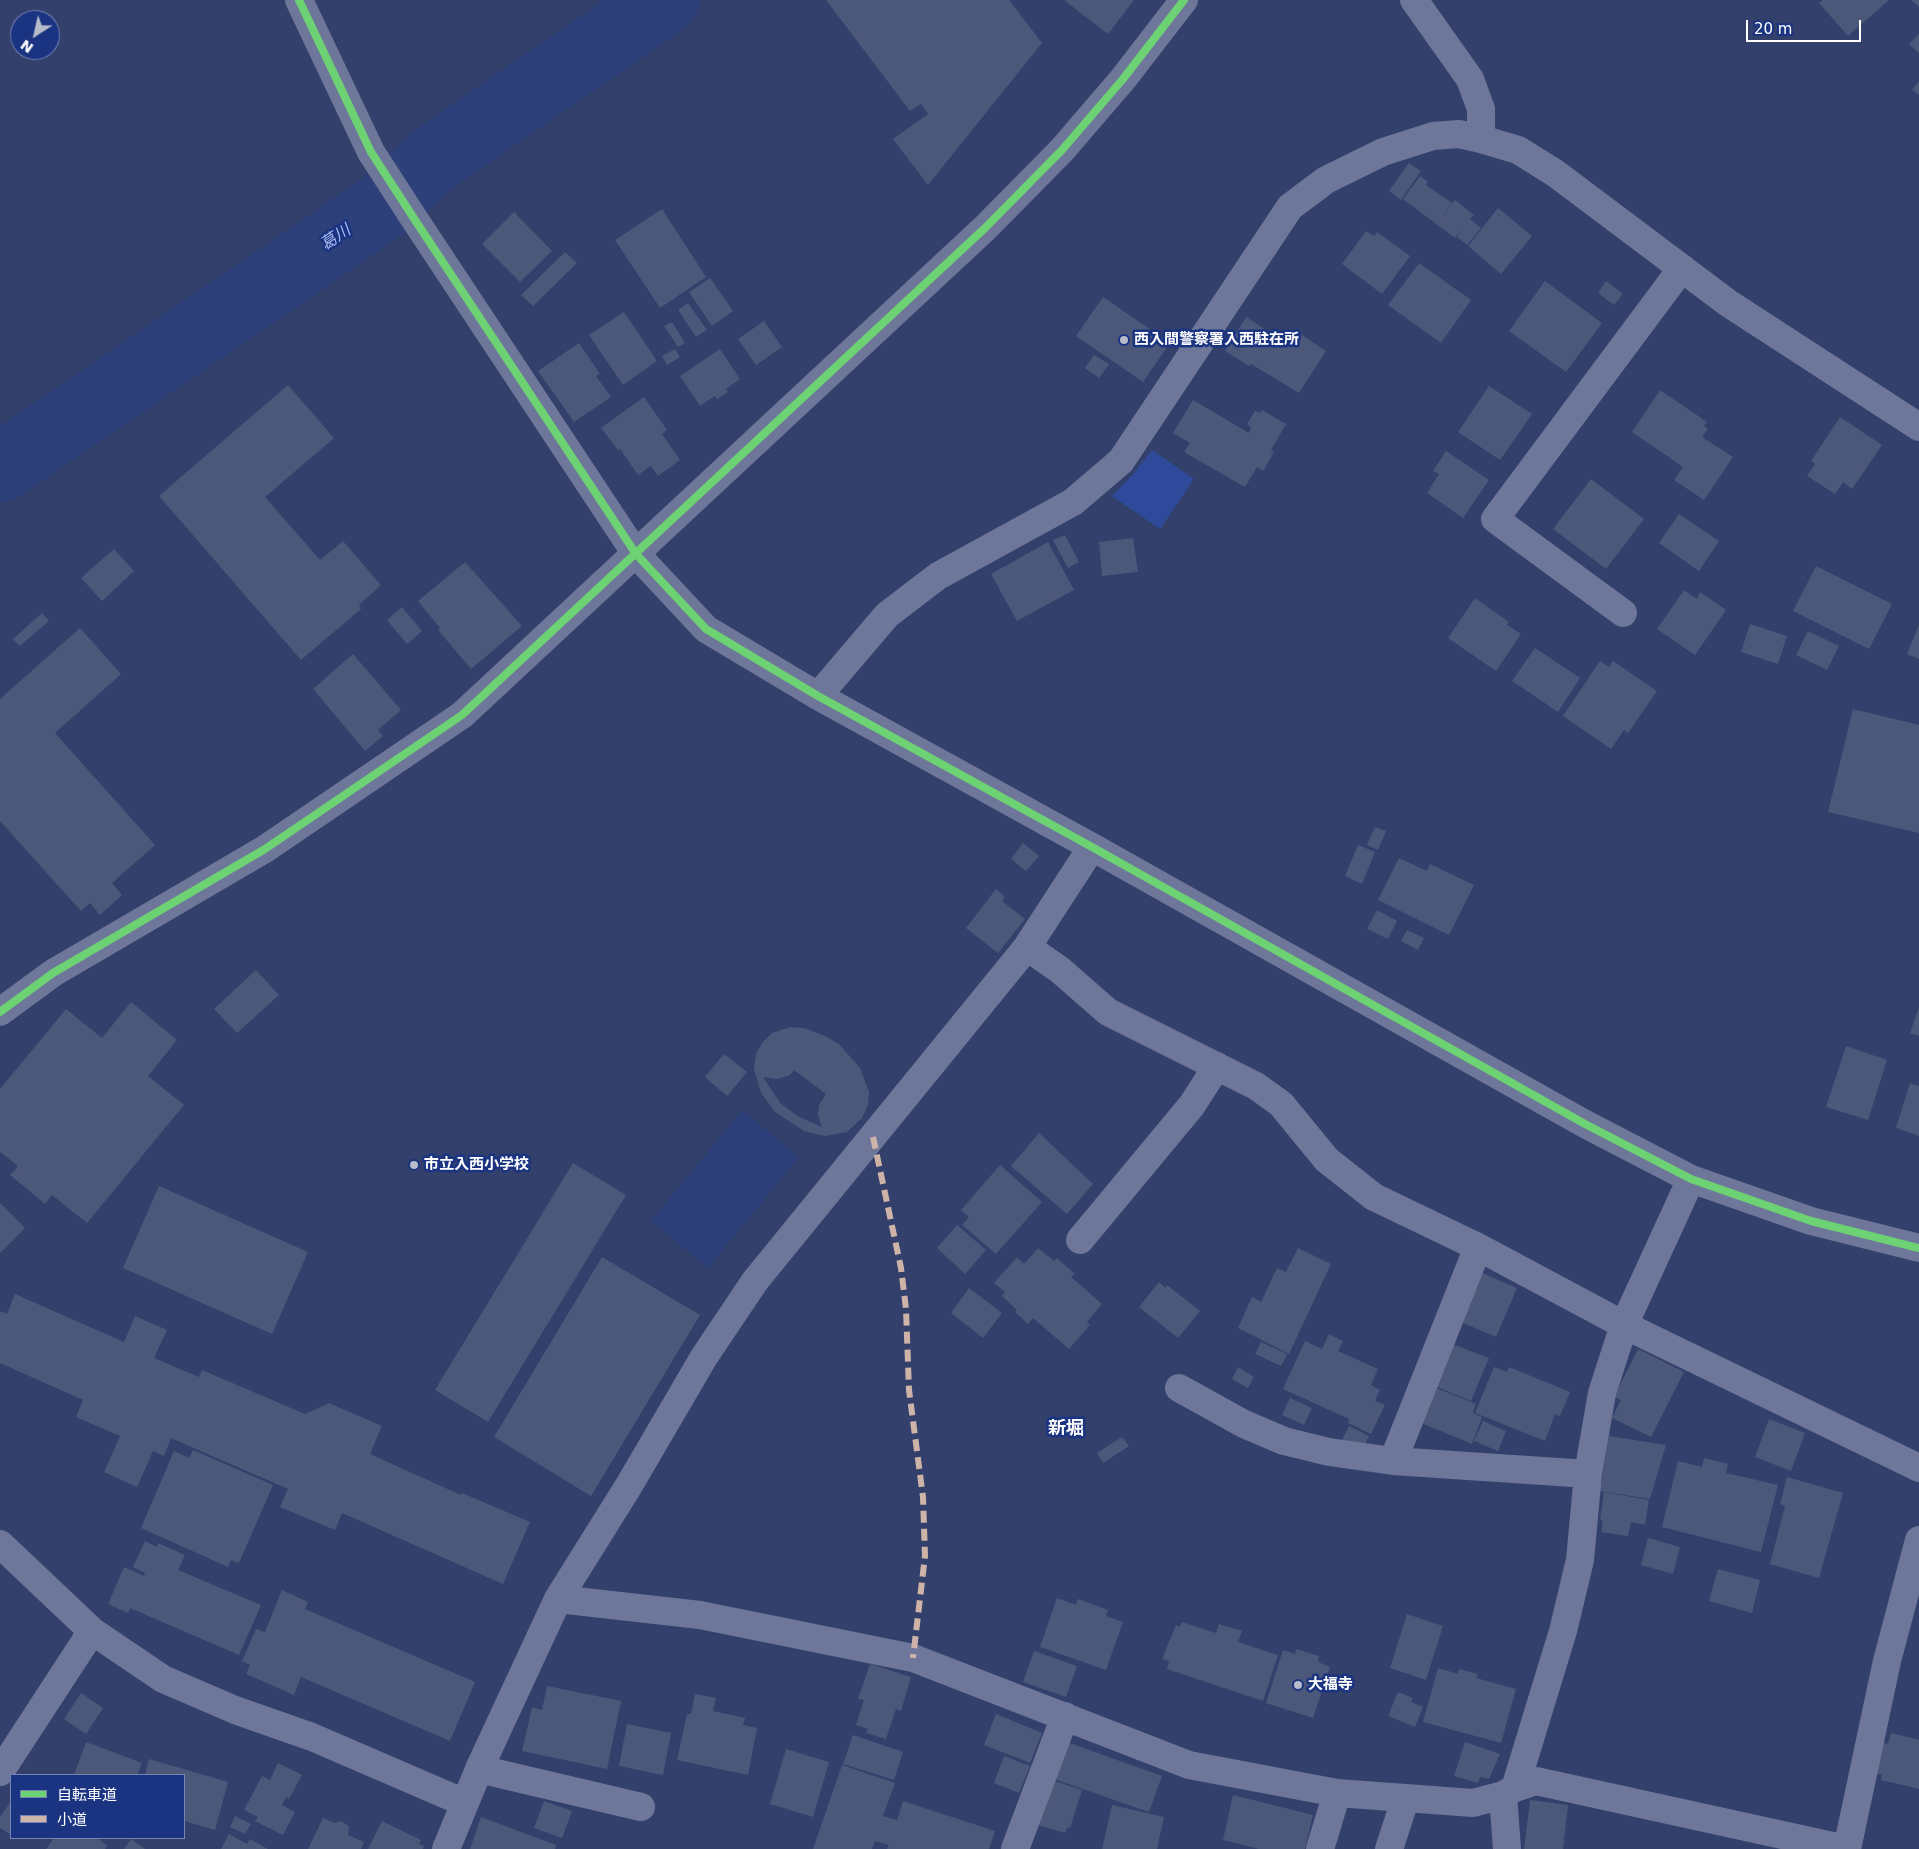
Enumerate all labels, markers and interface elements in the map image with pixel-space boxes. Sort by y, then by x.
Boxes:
north arrow [10,10,60,60]
scale bar [1749,10,1864,42]
text: 20 m [1754,20,1792,38]
text: N [18,37,36,56]
water label: 葛川 [317,221,355,255]
place label: 西入間警察署入西駐在所 [1134,331,1299,349]
marker: 西入間警察署入西駐在所 [1118,334,1130,346]
place label: 市立入西小学校 [424,1156,529,1174]
marker: 市立入西小学校 [408,1159,420,1171]
district label: 新堀 [1048,1418,1084,1440]
place label: 大福寺 [1308,1676,1353,1694]
marker: 大福寺 [1292,1679,1304,1691]
legend [10,1774,185,1839]
text: 自転車道 [57,1786,117,1804]
text: 小道 [57,1811,87,1829]

